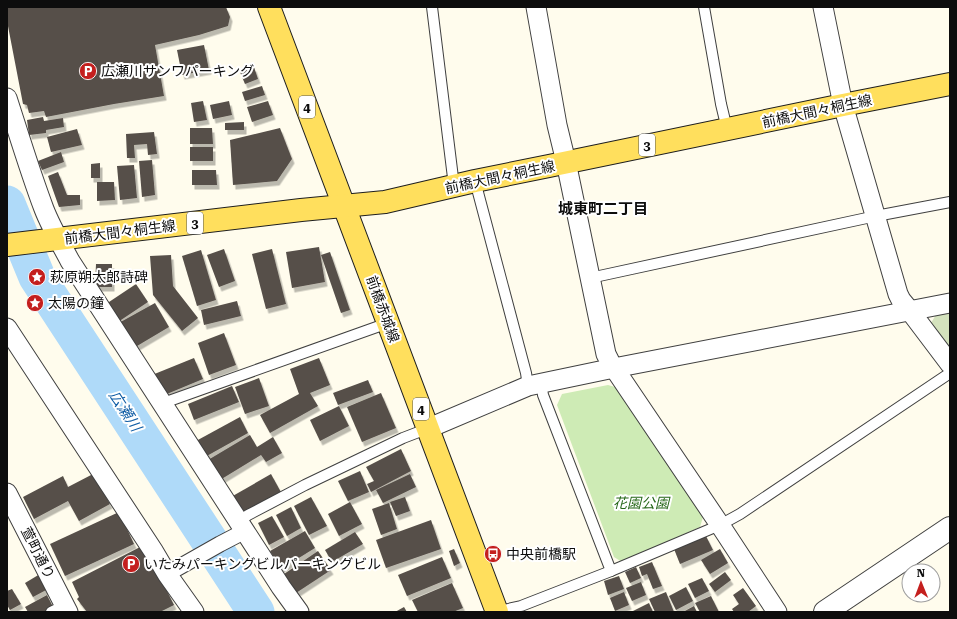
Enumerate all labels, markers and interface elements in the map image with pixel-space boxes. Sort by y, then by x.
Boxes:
parking icon: 広瀬川サンワパーキング [78,61,98,81]
place label: 広瀬川サンワパーキング [101,63,254,79]
street label: 前橋大間々桐生線 [761,92,873,130]
road number: 4 [299,96,315,118]
road number: 3 [639,134,655,156]
street label: 前橋大間々桐生線 [444,158,556,196]
district label: 城東町二丁目 [558,200,648,218]
road number: 3 [187,212,203,234]
street label: 前橋大間々桐生線 [63,217,177,247]
place icon: 萩原朔太郎詩碑 [27,267,47,287]
place label: 萩原朔太郎詩碑 [50,269,148,285]
street label: 前橋赤城線 [364,273,402,345]
place icon: 太陽の鐘 [25,293,45,313]
place label: 太陽の鐘 [48,295,104,311]
water label: 広瀬川 [105,387,146,436]
road number: 4 [413,398,429,420]
park label: 花園公園 [613,495,671,511]
street label: 萱町通り [18,524,58,582]
bus stop icon: 中央前橋駅 [483,544,503,564]
place label: 中央前橋駅 [506,546,576,562]
parking icon: いたみパーキングビルパーキングビル [121,554,141,574]
place label: いたみパーキングビルパーキングビル [144,556,381,572]
north arrow [901,563,941,603]
text: N [916,567,926,580]

